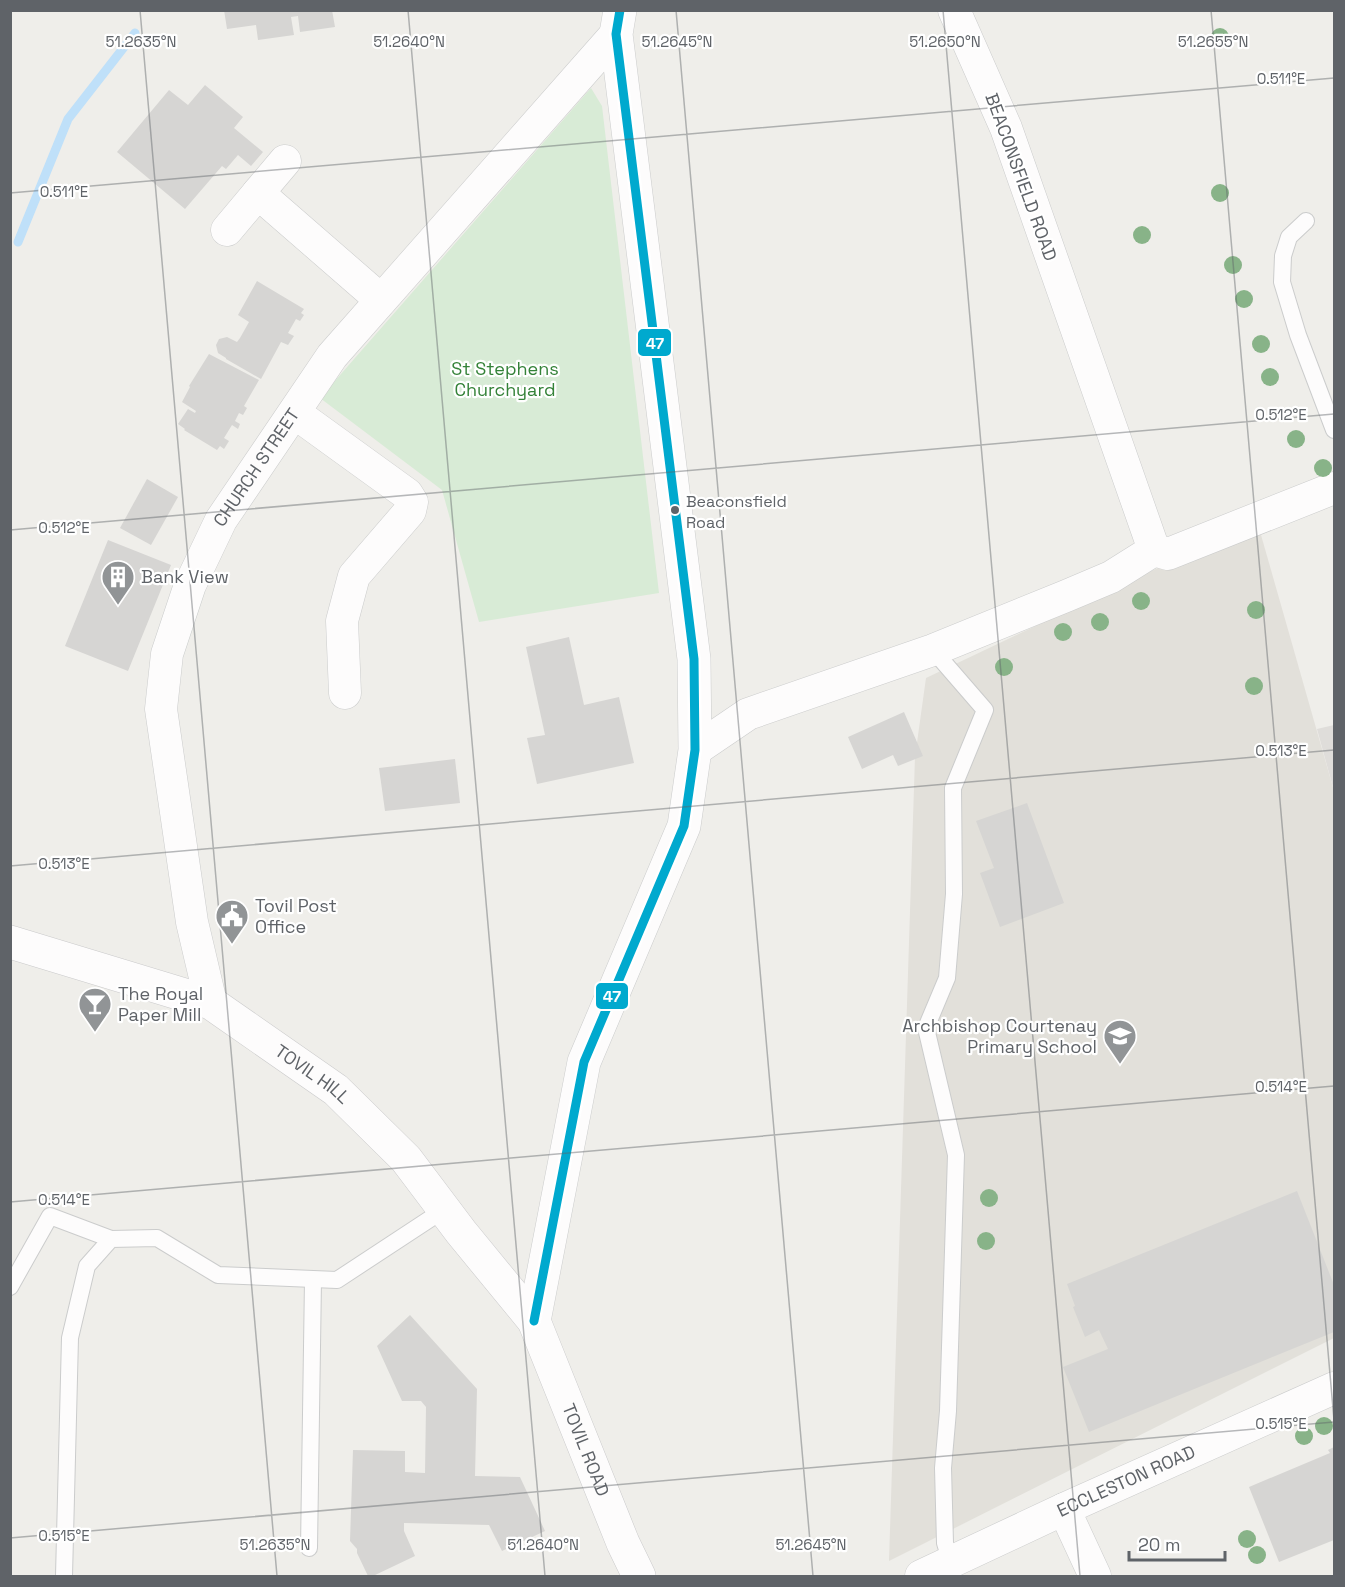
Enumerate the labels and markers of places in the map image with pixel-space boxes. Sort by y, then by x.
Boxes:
place label: Beaconsfield Road [686,491,787,533]
marker: Beaconsfield Road [669,504,681,516]
building icon: Bank View [100,559,136,606]
place label: Bank View [141,565,229,588]
place label: Tovil Post Office [255,894,337,938]
public building icon: Tovil Post Office [214,898,250,945]
place label: The Royal Paper Mill [118,982,203,1026]
bar icon: The Royal Paper Mill [77,986,113,1033]
place label: Archbishop Courtenay Primary School [902,1014,1097,1058]
school or university icon: Archbishop Courtenay Primary School [1102,1018,1138,1065]

